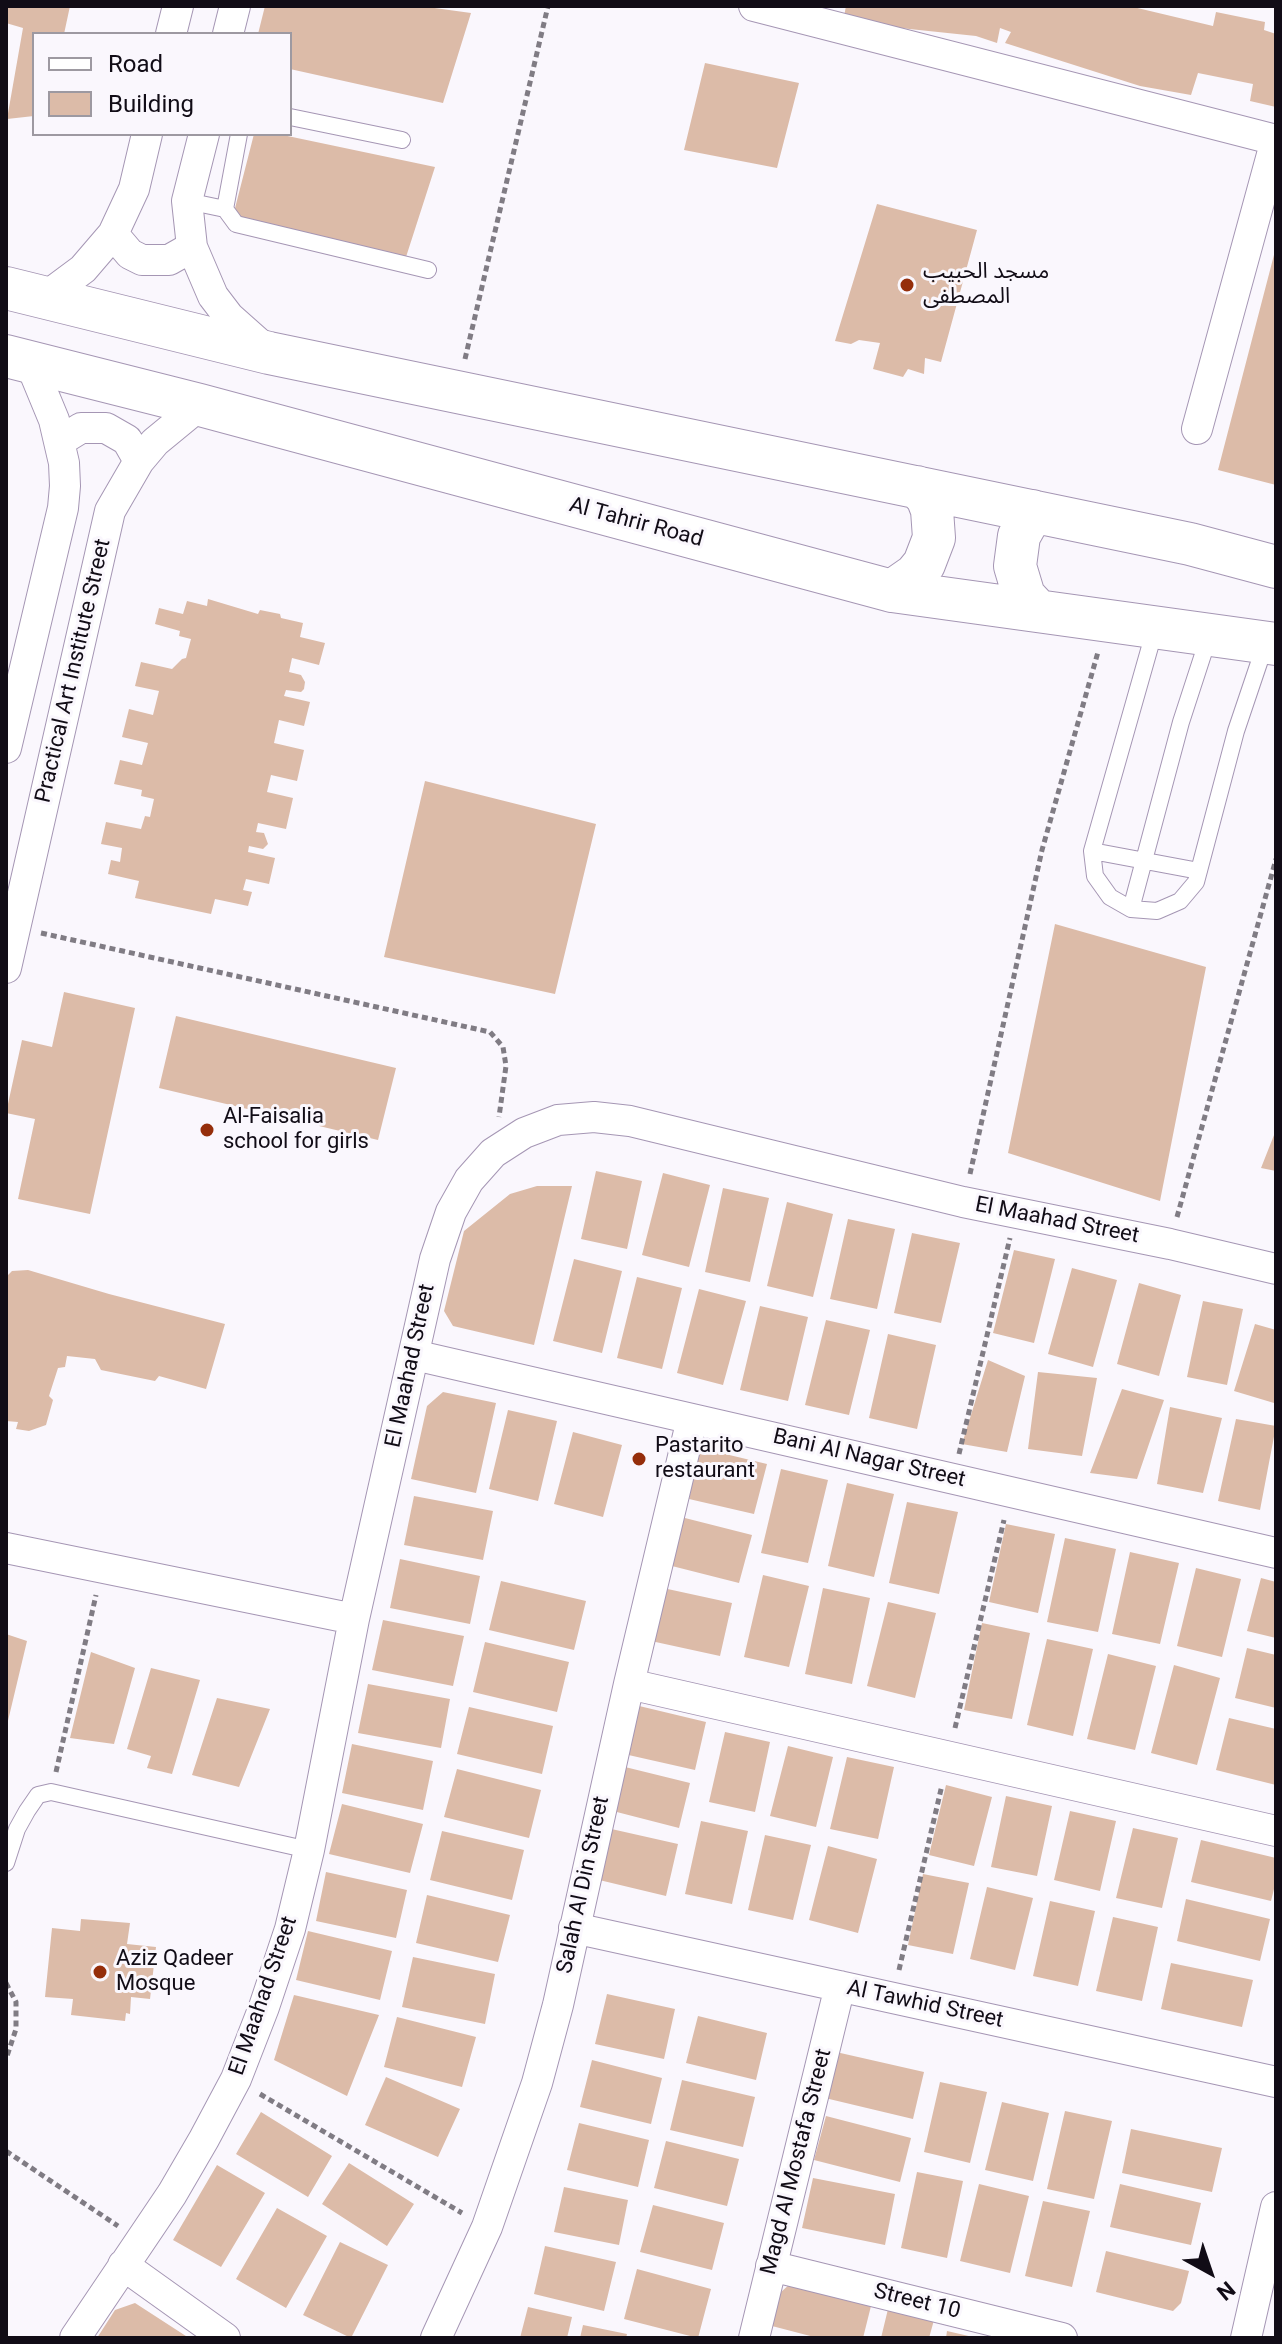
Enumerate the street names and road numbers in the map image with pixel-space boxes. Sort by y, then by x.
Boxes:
street label: Al Tahrir Road [566,492,706,554]
street label: Practical Art Institute Street [31,537,117,805]
street label: El Maahad Street [973,1192,1141,1250]
street label: El Maahad Street [381,1282,441,1450]
street label: Bani Al Nagar Street [770,1424,968,1494]
street label: Salah Al Din Street [552,1794,616,1976]
street label: El Maahad Street [224,1913,304,2079]
street label: Al Tawhid Street [845,1976,1005,2034]
street label: Magd Al Mostafa Street [756,2046,838,2278]
street label: Street 10 [871,2279,963,2325]

